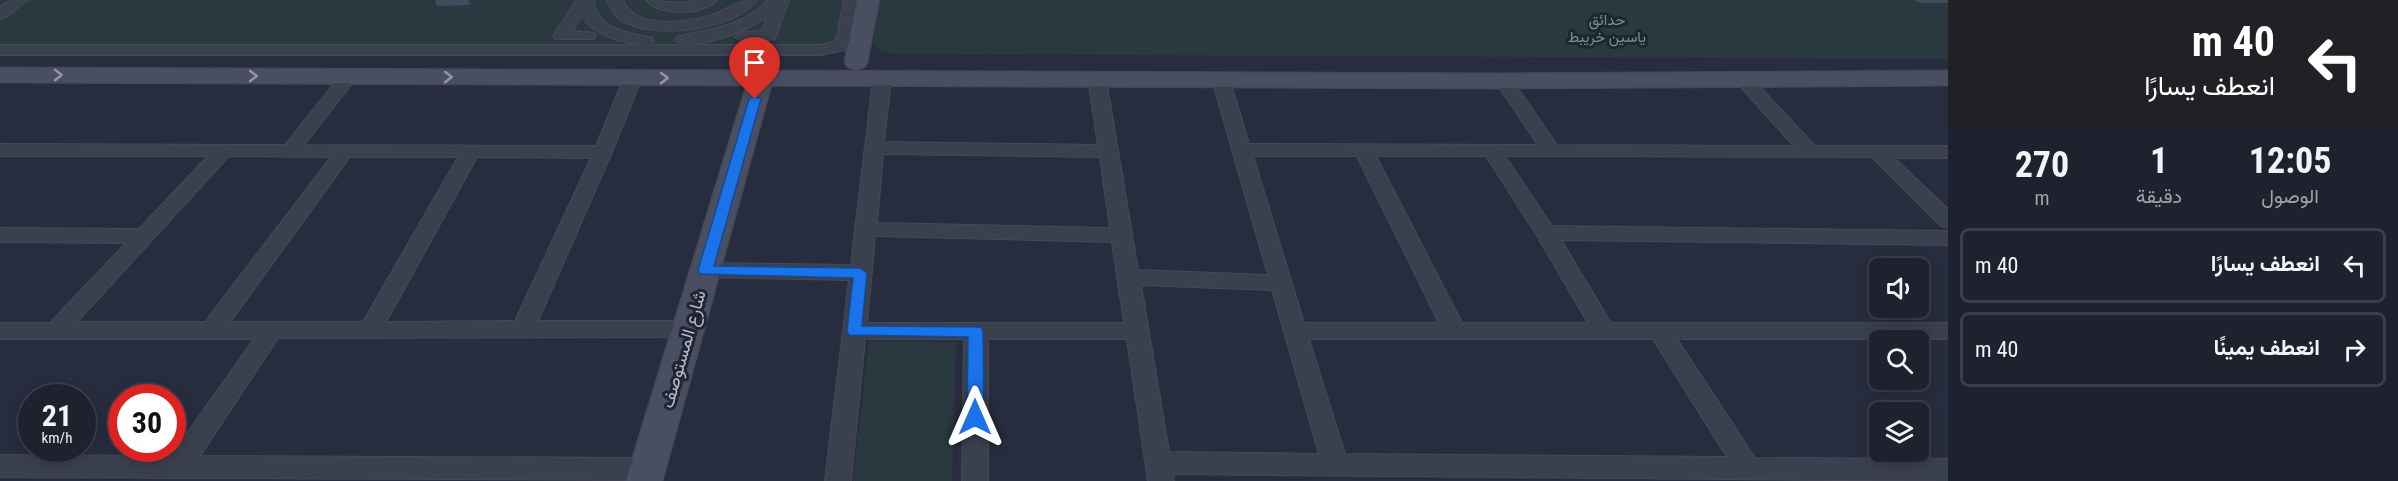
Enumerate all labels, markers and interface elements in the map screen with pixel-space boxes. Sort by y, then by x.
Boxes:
park label: حدائق ياسين خريبط [1568,11,1646,47]
text: 40 m [2192,17,2275,66]
icon: left [2296,24,2374,102]
pin [729,37,780,99]
icon: arrive [738,46,771,79]
one-way arrow [54,69,63,81]
one-way arrow [249,70,258,82]
text: انعطف يسارًا [2144,70,2275,102]
one-way arrow [444,71,453,83]
one-way arrow [660,72,669,84]
text: 1 [2150,140,2168,182]
text: 12:05 [2249,140,2331,182]
text: 270 [2015,144,2069,186]
text: دقيقة [2136,184,2182,208]
text: الوصول [2261,184,2319,208]
text: m [2034,186,2049,210]
icon: left [2338,249,2371,282]
text: انعطف يسارًا [2211,251,2320,276]
text: 40 m [1975,253,2018,278]
map controls [1869,258,1929,462]
button: sound [1869,258,1929,318]
street label: شارع المستوصف [656,288,712,411]
button: search [1869,330,1929,390]
icon: right [2338,333,2371,366]
text: انعطف يمينًا [2214,335,2320,360]
text: 40 m [1975,337,2018,362]
speed limit sign: 30 [108,384,186,462]
position arrow [943,385,1007,449]
text: 21 [42,398,72,433]
button: layers [1869,402,1929,462]
text: km/h [42,429,72,447]

